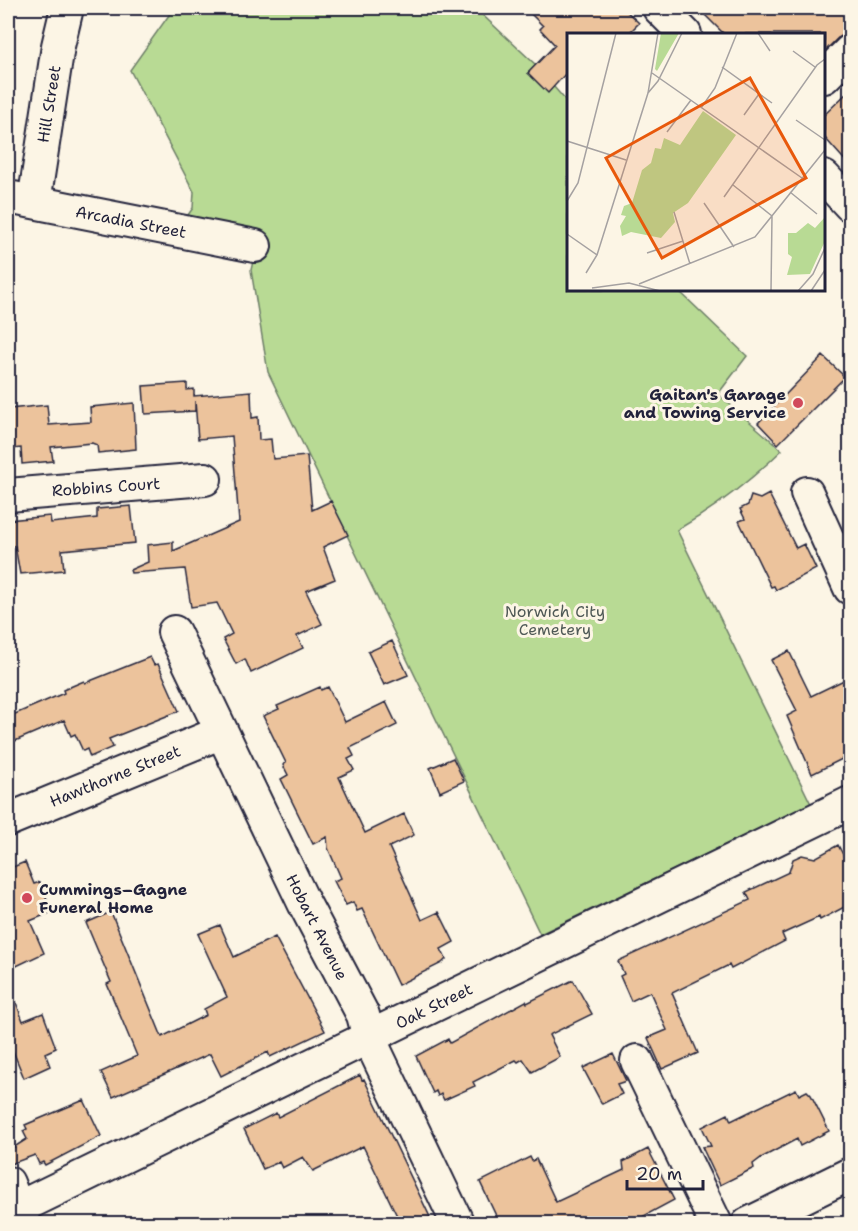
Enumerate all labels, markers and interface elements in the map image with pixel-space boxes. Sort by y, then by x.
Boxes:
inset map [567,33,825,291]
street label: Hill Street [33,64,65,144]
street label: Arcadia Street [74,201,188,243]
place label: Gaitan's Garage and Towing Service [624,384,786,423]
marker: Gaitan's Garage and Towing Service [791,396,805,410]
street label: Robbins Court [51,473,161,501]
park label: Norwich City Cemetery [505,601,605,640]
street label: Hawthorne Street [47,740,183,812]
street label: Hobart Avenue [281,870,353,984]
place label: Cummings–Gagne Funeral Home [39,879,188,918]
marker: Cummings–Gagne Funeral Home [20,891,34,905]
street label: Oak Street [392,978,476,1034]
scale bar [627,1153,704,1191]
text: 20 m [636,1162,682,1186]

